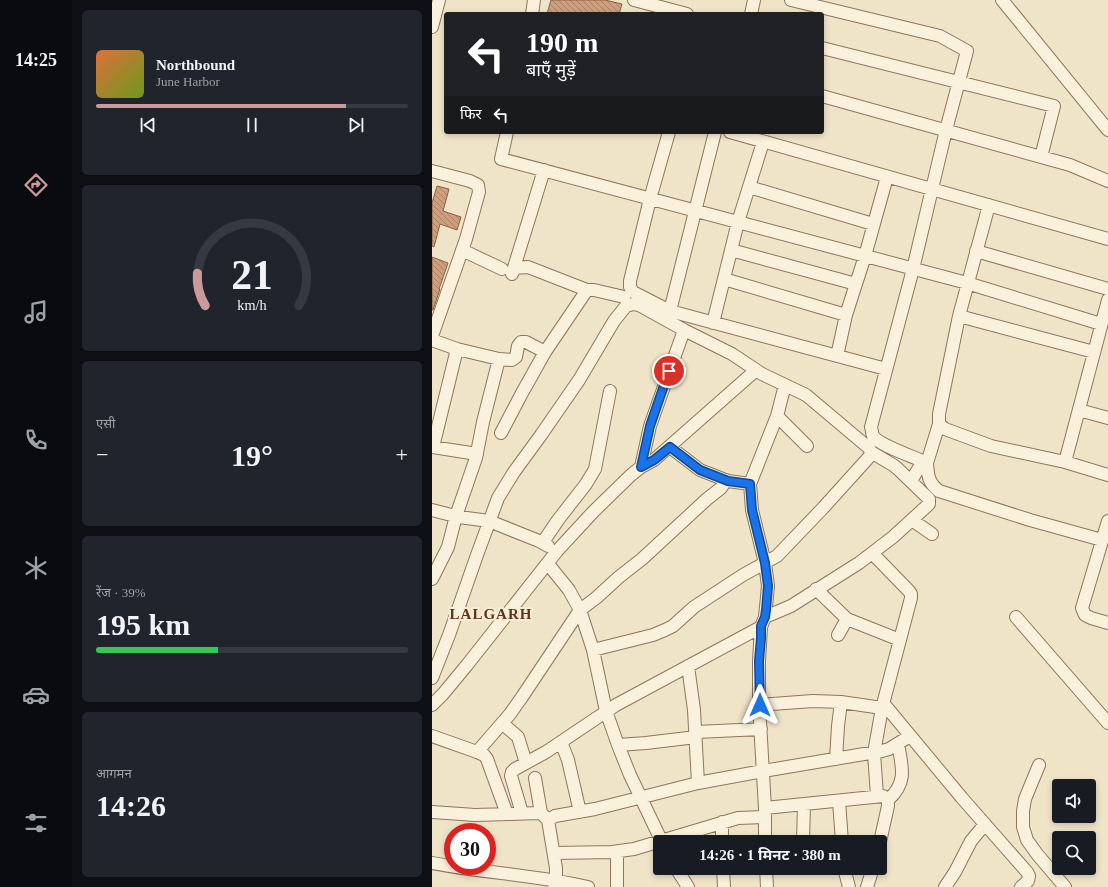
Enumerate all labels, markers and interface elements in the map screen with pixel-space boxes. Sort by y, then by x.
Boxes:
text: 190 m [526,27,598,58]
icon: left [460,28,512,80]
text: 14:25 [15,50,57,70]
text: Northbound [156,57,235,73]
text: बाएँ मुड़ें [526,60,576,80]
text: June Harbor [156,74,220,89]
icon: left [490,104,512,126]
text: फिर [460,106,482,122]
icon: previous [137,114,159,136]
icon: pause [241,114,263,136]
icon: next [345,114,367,136]
icon: directions [22,171,50,199]
text: 21 [231,252,273,298]
text: km/h [237,297,267,313]
icon: music [22,298,50,326]
pin [652,354,686,388]
icon: arrive [658,360,680,382]
text: एसी [96,416,115,431]
icon: phone [22,426,50,454]
text: 19° [231,439,273,472]
text: − [96,442,108,467]
text: + [396,442,408,467]
icon: climate [22,554,50,582]
text: रेंज · 39% [96,585,146,600]
district label: LALGARH [450,606,532,622]
text: 195 km [96,608,190,641]
icon: car [22,681,50,709]
position arrow [739,684,781,726]
text: आगमन [96,766,132,781]
map controls [1052,779,1096,875]
button: sound [1052,779,1096,823]
text: 14:26 [96,789,166,822]
icon: filters [22,809,50,837]
speed limit sign: 30 [444,823,496,875]
button: search [1052,831,1096,875]
text: 14:26 · 1 मिनट · 380 m [699,847,841,863]

